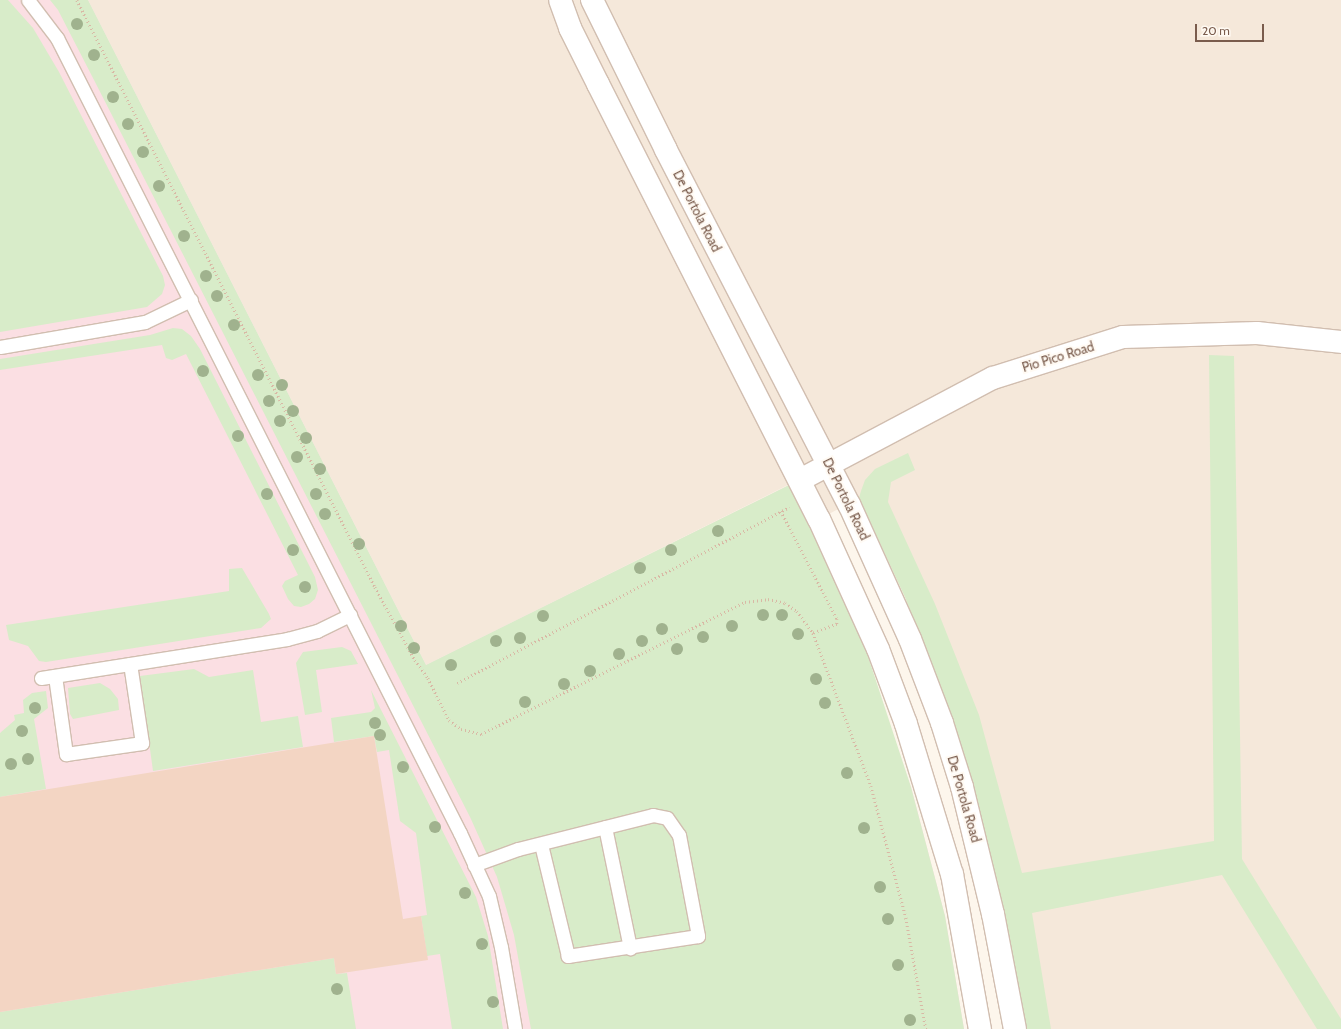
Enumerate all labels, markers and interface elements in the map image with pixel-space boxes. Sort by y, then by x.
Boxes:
scale bar [1197,16,1266,42]
text: 20 m [1202,23,1230,38]
street label: De Portola Road [670,168,724,254]
street label: Pio Pico Road [1020,339,1096,375]
street label: De Portola Road [819,455,873,543]
street label: De Portola Road [944,754,984,844]

